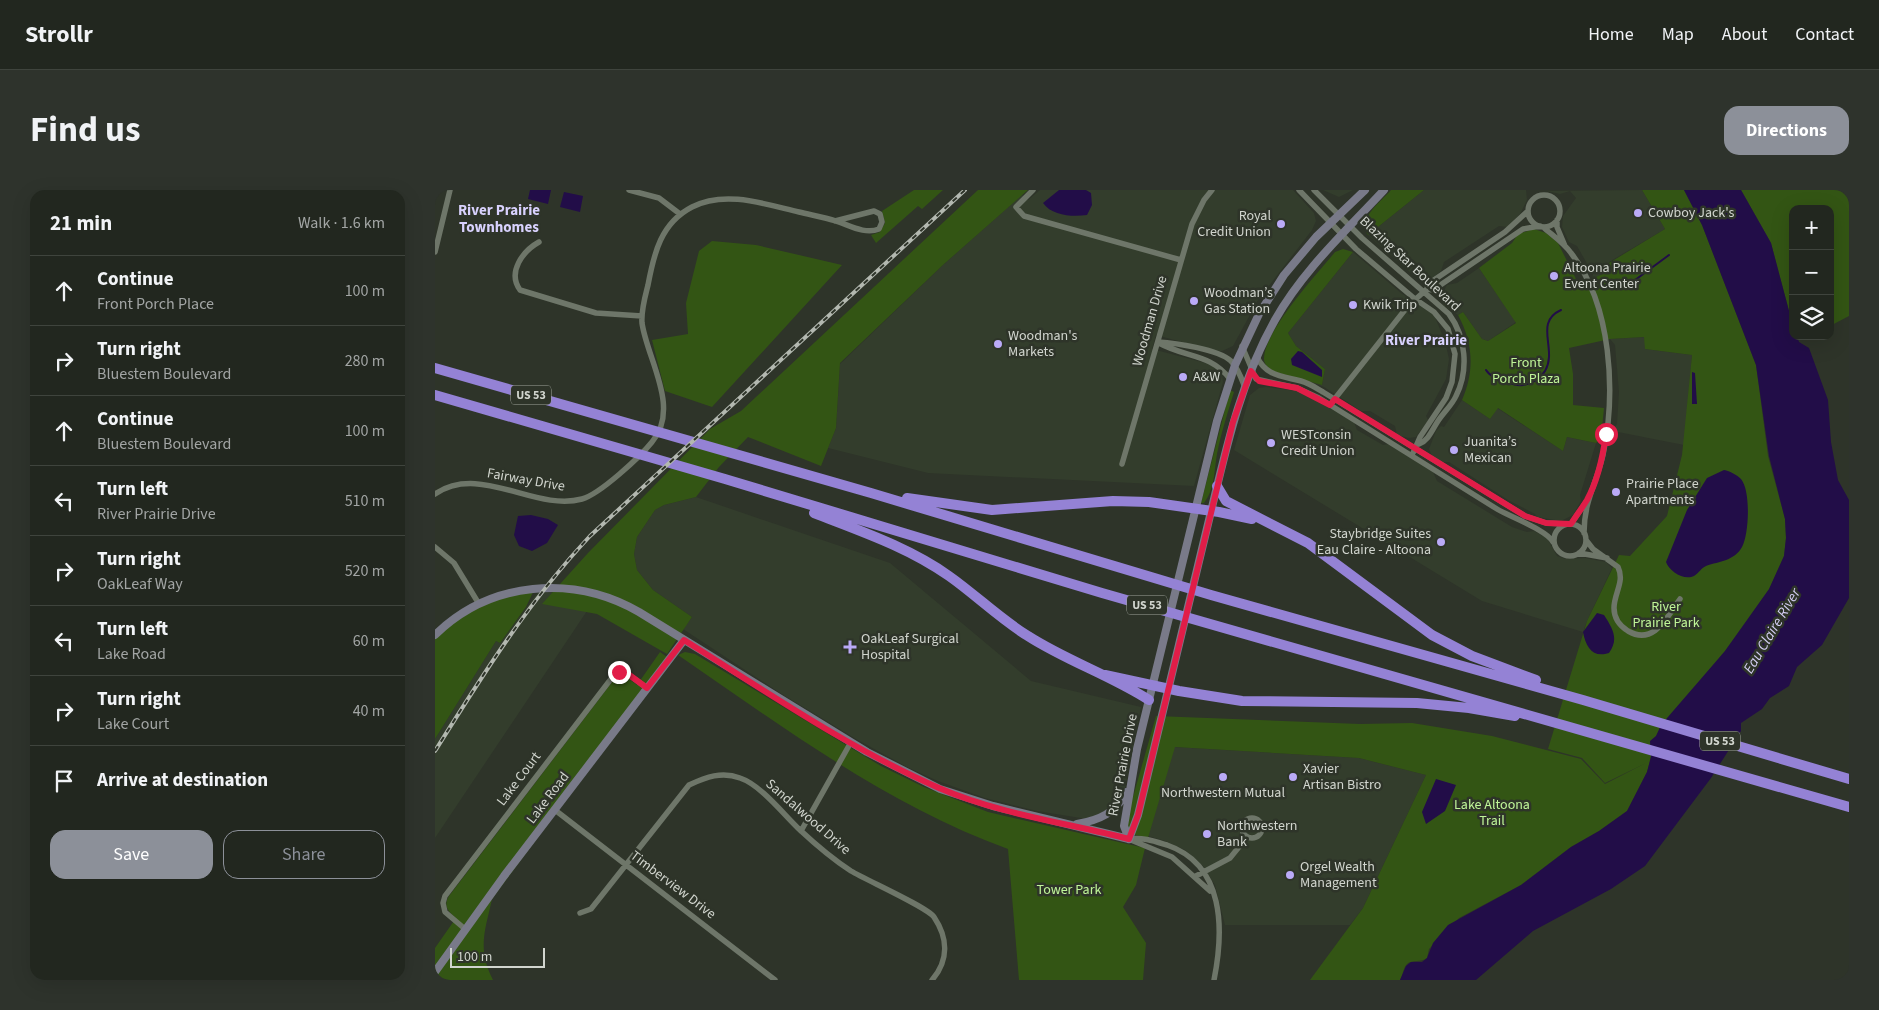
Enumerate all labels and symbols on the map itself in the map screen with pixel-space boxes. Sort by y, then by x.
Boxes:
district label: River Prairie Townhomes [458,200,540,238]
place label: Cowboy Jack's [1648,203,1734,223]
place label: Royal Credit Union [1197,206,1271,242]
marker: Cowboy Jack's [1632,207,1644,219]
street label: Blazing Star Boulevard [1355,212,1465,316]
marker: Royal Credit Union [1275,218,1287,230]
place label: Altoona Prairie Event Center [1564,258,1651,294]
marker: Altoona Prairie Event Center [1548,270,1560,282]
street label: Woodman Drive [1128,273,1173,369]
place label: Woodman’s Gas Station [1204,283,1273,319]
marker: Woodman’s Gas Station [1188,295,1200,307]
place label: Kwik Trip [1363,295,1417,315]
marker: Kwik Trip [1347,299,1359,311]
place label: Woodman's Markets [1008,326,1077,362]
district label: River Prairie [1385,330,1467,351]
marker: Woodman's Markets [992,338,1004,350]
park label: Front Porch Plaza [1492,353,1560,389]
place label: A&W [1193,367,1220,387]
marker: A&W [1177,371,1189,383]
road number: US 53 [511,386,551,404]
route start [1595,423,1618,446]
place label: WESTconsin Credit Union [1281,425,1355,461]
place label: Juanita’s Mexican [1464,432,1517,468]
marker: WESTconsin Credit Union [1265,437,1277,449]
marker: Juanita’s Mexican [1448,444,1460,456]
street label: Fairway Drive [485,463,567,497]
place label: Prairie Place Apartments [1626,474,1699,510]
marker: Prairie Place Apartments [1610,486,1622,498]
place label: Staybridge Suites Eau Claire - Altoona [1317,524,1431,560]
marker: Staybridge Suites Eau Claire - Altoona [1435,536,1447,548]
water label: Eau Claire River [1738,584,1806,678]
road number: US 53 [1127,596,1167,614]
park label: River Prairie Park [1632,597,1700,633]
place label: OakLeaf Surgical Hospital [861,629,959,665]
marker: OakLeaf Surgical Hospital [843,640,857,654]
route end [608,661,631,684]
street label: River Prairie Drive [1103,712,1143,818]
road number: US 53 [1700,732,1740,750]
street label: Lake Court [492,748,546,810]
place label: Xavier Artisan Bistro [1303,759,1381,795]
street label: Lake Road [522,768,574,828]
marker: Northwestern Mutual [1217,771,1229,783]
marker: Xavier Artisan Bistro [1287,771,1299,783]
street label: Sandalwood Drive [761,774,855,860]
place label: Northwestern Mutual [1161,783,1285,803]
park label: Lake Altoona Trail [1454,795,1530,831]
place label: Northwestern Bank [1217,816,1297,852]
marker: Northwestern Bank [1201,828,1213,840]
street label: Timberview Drive [626,846,720,924]
place label: Orgel Wealth Management [1300,857,1377,893]
marker: Orgel Wealth Management [1284,869,1296,881]
park label: Tower Park [1037,880,1102,900]
scale bar [450,945,545,968]

